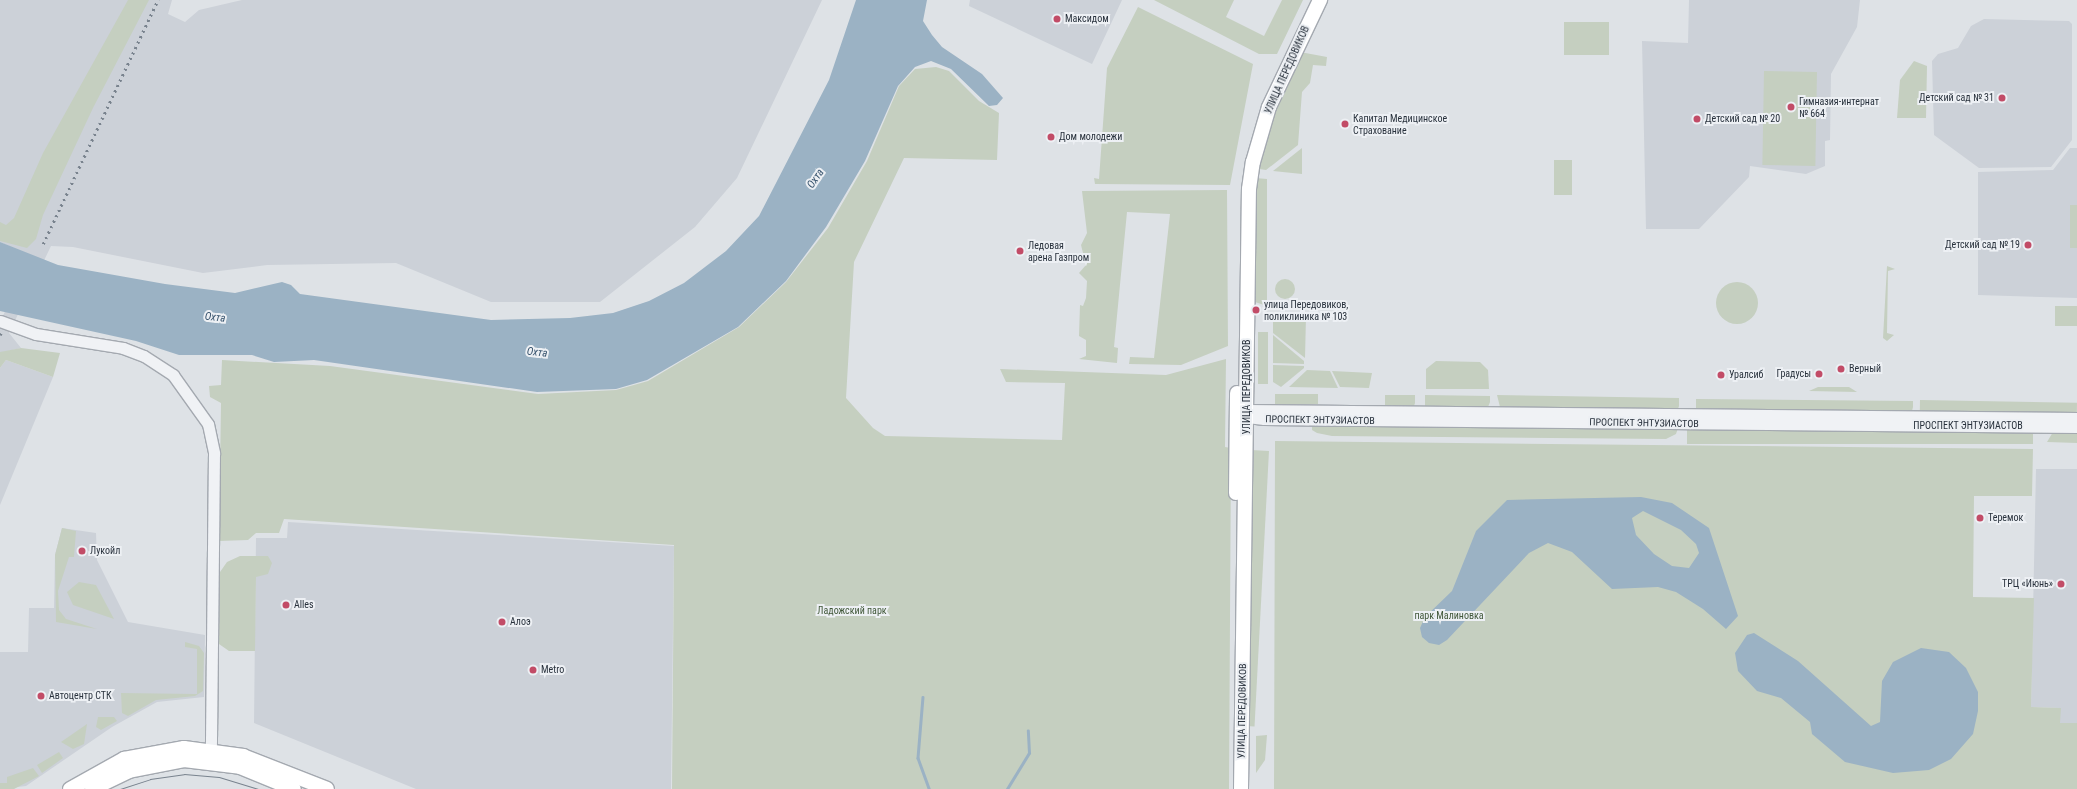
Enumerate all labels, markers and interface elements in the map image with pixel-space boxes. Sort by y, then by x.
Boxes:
place label: Максидом [1065,13,1109,25]
marker: Максидом [1052,14,1062,24]
street label: УЛИЦА ПЕРЕДОВИКОВ [1262,24,1312,116]
place label: Детский сад № 31 [1919,92,1994,104]
marker: Детский сад № 31 [1997,93,2007,103]
place label: Гимназия-интернат № 664 [1799,95,1879,118]
marker: Гимназия-интернат № 664 [1786,102,1796,112]
place label: Капитал Медицинское Страхование [1353,112,1447,136]
place label: Детский сад № 20 [1705,113,1780,125]
marker: Детский сад № 20 [1692,114,1702,124]
marker: Капитал Медицинское Страхование [1340,119,1350,129]
place label: Дом молодежи [1059,131,1122,143]
marker: Дом молодежи [1046,132,1056,142]
water label: Охта [805,167,827,191]
place label: Ледовая арена Газпром [1028,239,1089,262]
place label: Детский сад № 19 [1945,239,2020,251]
marker: Детский сад № 19 [2023,240,2033,250]
marker: Ледовая арена Газпром [1015,246,1025,256]
place label: улица Передовиков, поликлиника № 103 [1264,298,1348,322]
marker: улица Передовиков, поликлиника № 103 [1251,305,1261,315]
water label: Охта [204,310,226,326]
street label: УЛИЦА ПЕРЕДОВИКОВ [1241,340,1253,434]
water label: Охта [526,345,548,361]
place label: Верный [1849,363,1881,375]
marker: Верный [1836,364,1846,374]
place label: Градусы [1777,368,1811,380]
place label: Уралсиб [1729,369,1763,381]
marker: Градусы [1814,369,1824,379]
marker: Уралсиб [1716,370,1726,380]
street label: ПРОСПЕКТ ЭНТУЗИАСТОВ [1265,413,1375,427]
street label: ПРОСПЕКТ ЭНТУЗИАСТОВ [1589,416,1699,430]
street label: ПРОСПЕКТ ЭНТУЗИАСТОВ [1913,420,2023,432]
place label: Теремок [1988,512,2023,524]
marker: Теремок [1975,513,1985,523]
place label: Лукойл [90,545,120,557]
marker: Лукойл [77,546,87,556]
place label: ТРЦ «Июнь» [2002,578,2053,590]
marker: ТРЦ «Июнь» [2056,579,2066,589]
place label: Alles [294,599,314,611]
marker: Alles [281,600,291,610]
park label: Ладожский парк [817,605,887,617]
park label: парк Малиновка [1414,610,1484,622]
place label: Алоэ [510,616,531,628]
marker: Алоэ [497,617,507,627]
street label: УЛИЦА ПЕРЕДОВИКОВ [1235,663,1249,759]
place label: Metro [541,664,564,676]
marker: Metro [528,665,538,675]
place label: Автоцентр СТК [49,690,112,702]
marker: Автоцентр СТК [36,691,46,701]

